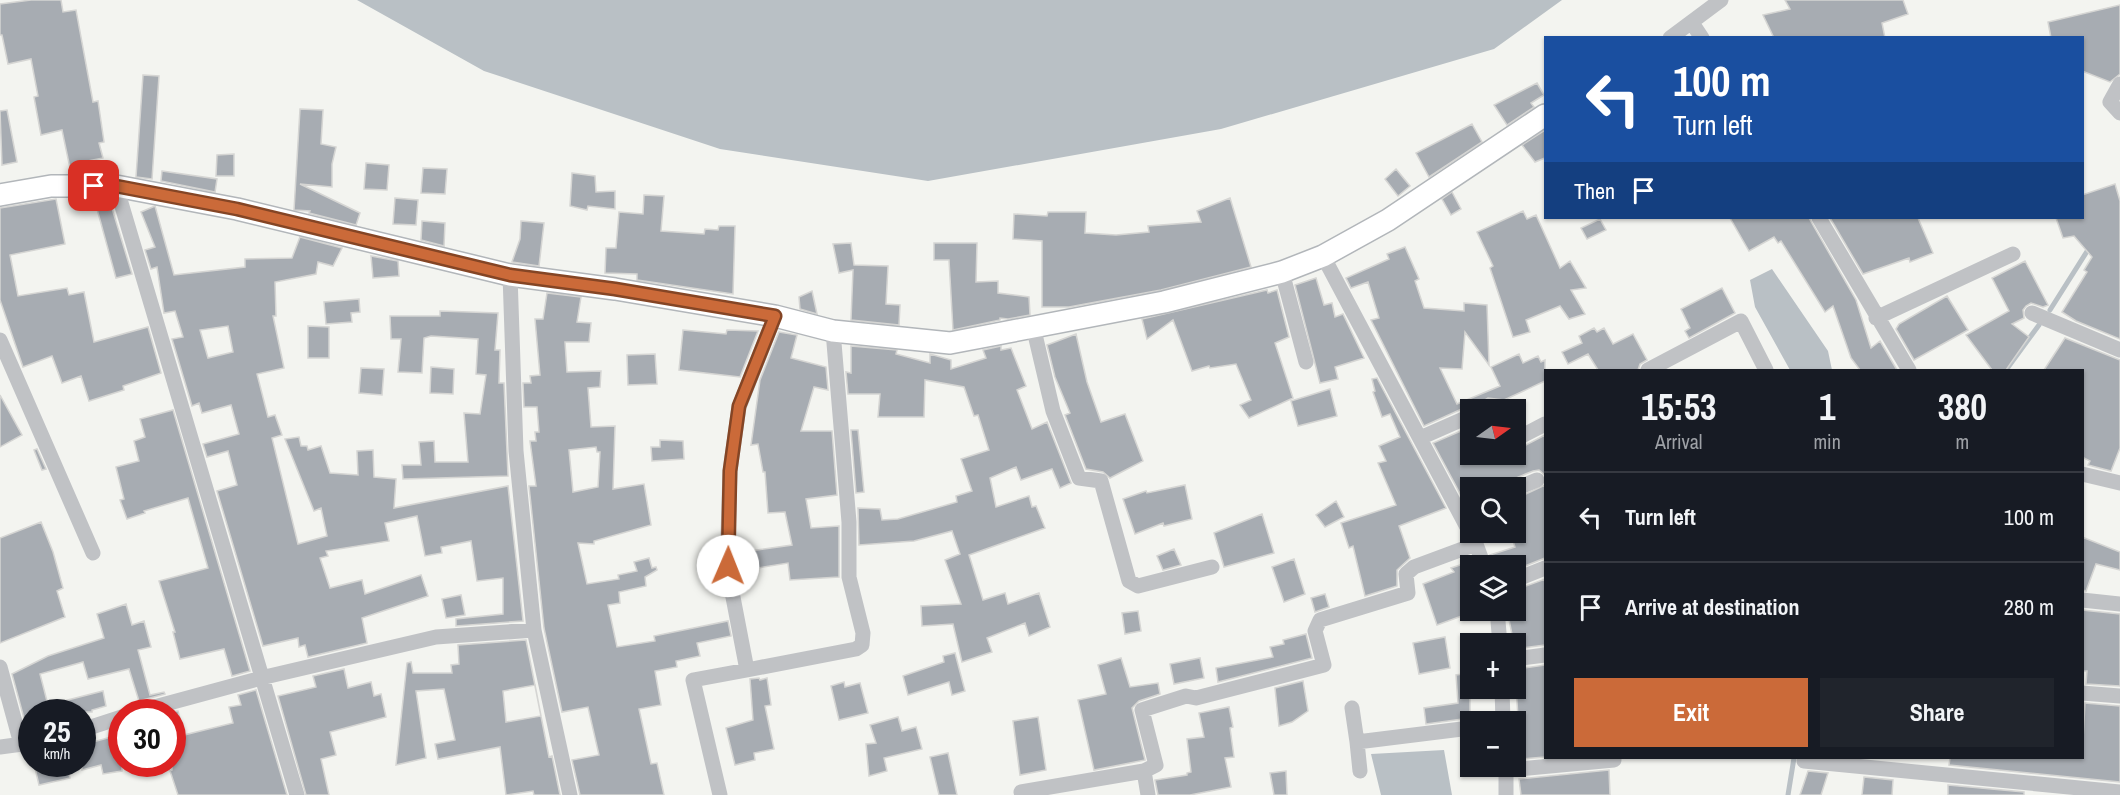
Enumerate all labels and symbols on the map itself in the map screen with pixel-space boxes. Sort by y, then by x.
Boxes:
pin [68,160,119,211]
north arrow [1460,399,1526,465]
position arrow [696,534,760,598]
speed limit sign: 30 [108,699,186,777]

